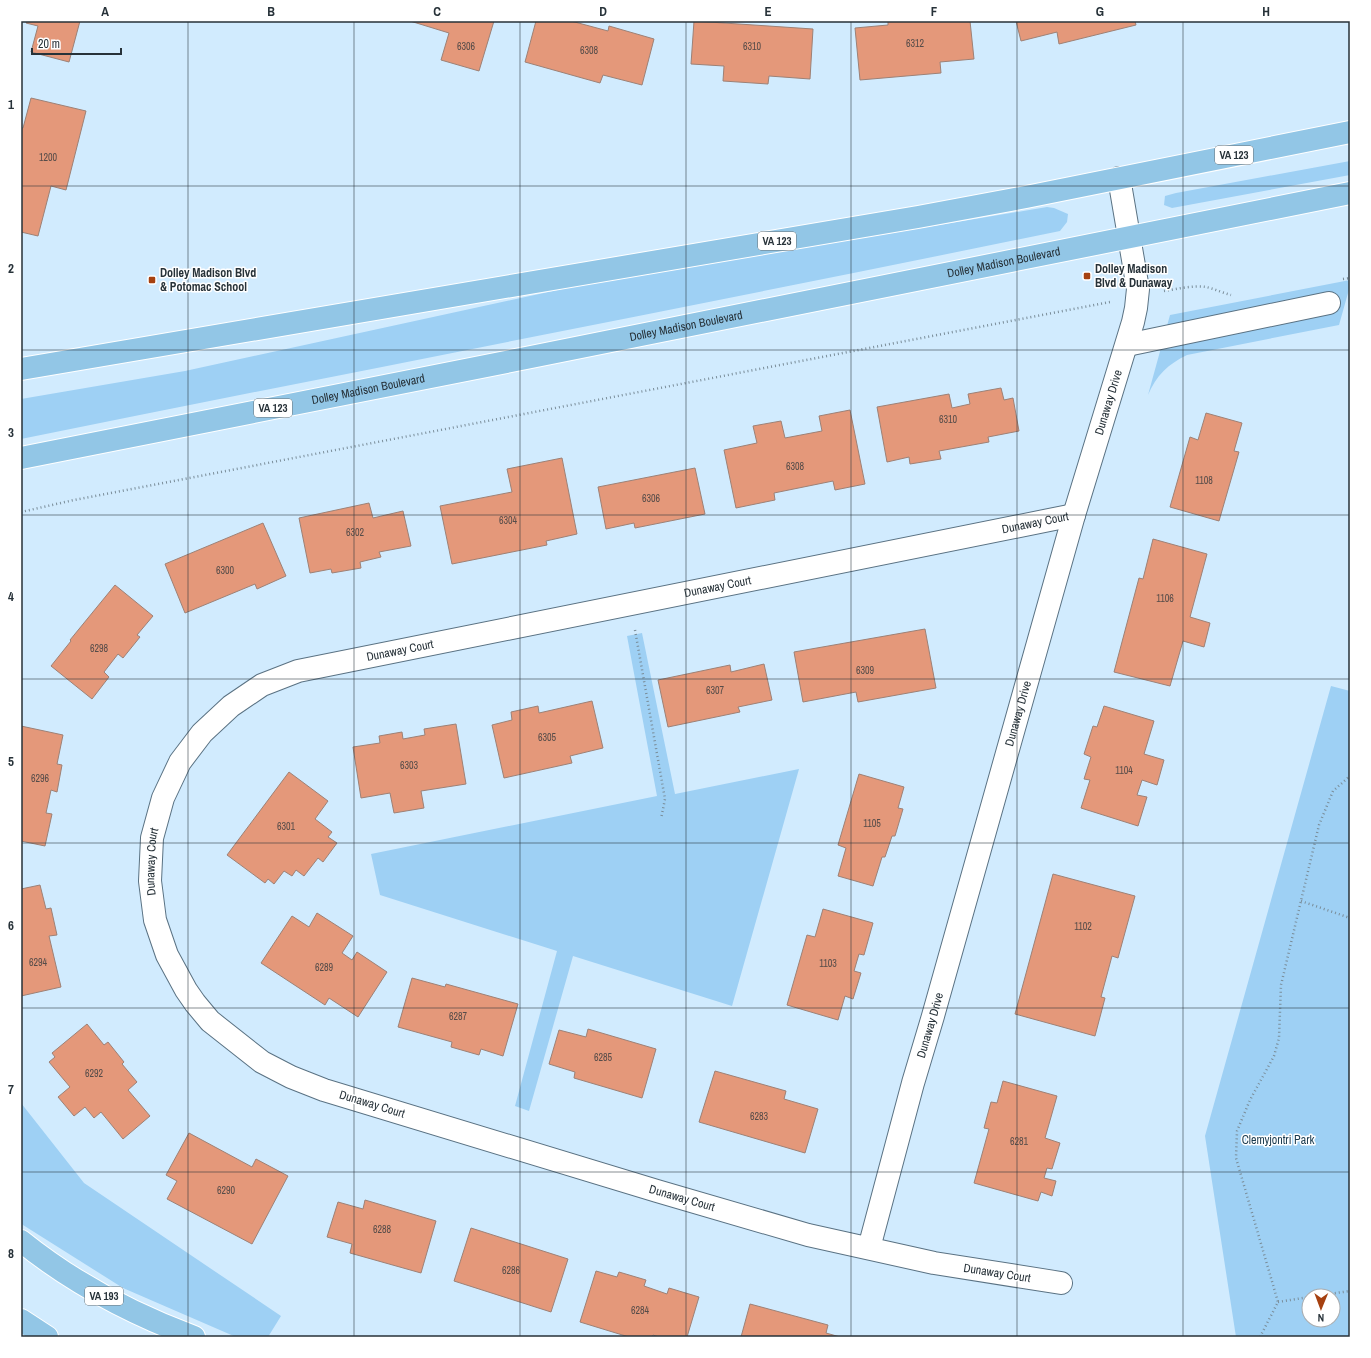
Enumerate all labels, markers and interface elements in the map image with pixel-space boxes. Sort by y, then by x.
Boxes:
text: A [101,3,109,20]
text: B [267,3,275,20]
text: C [433,3,441,20]
text: D [599,3,607,20]
text: E [764,3,772,20]
text: F [931,3,938,20]
text: G [1096,3,1104,20]
text: H [1262,3,1270,20]
scale bar [32,30,121,56]
text: 20 m [38,36,60,52]
house number: 6312 [906,37,925,50]
house number: 6306 [457,40,476,53]
house number: 6310 [743,40,762,53]
house number: 6308 [580,44,599,57]
text: 1 [8,96,14,113]
road number: VA 123 [1215,146,1253,164]
house number: 1200 [39,151,58,164]
road number: VA 123 [758,232,796,250]
street label: Dolley Madison Boulevard [946,243,1062,281]
text: 2 [8,260,14,277]
place label: Dolley Madison Blvd & Dunaway [1095,261,1173,291]
place label: Dolley Madison Blvd & Potomac School [160,265,256,295]
marker: Dolley Madison Blvd & Dunaway [1082,271,1092,281]
marker: Dolley Madison Blvd & Potomac School [147,275,157,285]
street label: Dolley Madison Boulevard [628,307,744,345]
street label: Dunaway Drive [1091,368,1126,437]
street label: Dolley Madison Boulevard [310,370,426,408]
road number: VA 123 [254,399,292,417]
house number: 6310 [939,413,958,426]
text: 3 [8,424,14,441]
house number: 6308 [786,460,805,473]
house number: 1108 [1195,474,1213,487]
house number: 6306 [642,492,661,505]
street label: Dunaway Court [1000,508,1070,537]
house number: 6304 [499,514,518,527]
house number: 6302 [346,526,365,539]
house number: 6300 [216,564,235,577]
street label: Dunaway Court [683,572,753,601]
text: 4 [8,588,14,605]
house number: 1106 [1156,592,1174,605]
street label: Dunaway Court [365,636,435,665]
house number: 6298 [90,642,109,655]
house number: 6309 [856,664,875,677]
street label: Dunaway Drive [1001,679,1035,748]
house number: 6307 [706,684,725,697]
house number: 6305 [538,731,557,744]
text: 5 [8,753,14,770]
house number: 6303 [400,759,419,772]
house number: 1104 [1115,764,1133,777]
house number: 6296 [31,772,50,785]
house number: 1105 [863,817,881,830]
house number: 6301 [277,820,296,833]
street label: Dunaway Court [142,826,163,896]
text: 6 [8,917,14,934]
house number: 1102 [1074,920,1092,933]
house number: 6294 [29,956,48,969]
house number: 1103 [819,957,837,970]
house number: 6289 [315,961,334,974]
street label: Dunaway Drive [913,991,947,1060]
house number: 6287 [449,1010,468,1023]
house number: 6285 [594,1051,613,1064]
house number: 6292 [85,1067,104,1080]
text: 7 [8,1081,14,1098]
street label: Dunaway Court [337,1086,407,1122]
house number: 6283 [750,1110,769,1123]
park label: Clemyjontri Park [1242,1132,1314,1148]
house number: 6281 [1010,1135,1029,1148]
street label: Dunaway Court [647,1181,717,1215]
house number: 6290 [217,1184,236,1197]
house number: 6288 [373,1223,392,1236]
text: 8 [8,1245,14,1262]
street label: Dunaway Court [962,1260,1032,1286]
house number: 6286 [502,1264,521,1277]
road number: VA 193 [85,1287,123,1305]
north arrow [1301,1288,1341,1328]
house number: 6284 [631,1304,650,1317]
text: N [1317,1311,1324,1325]

